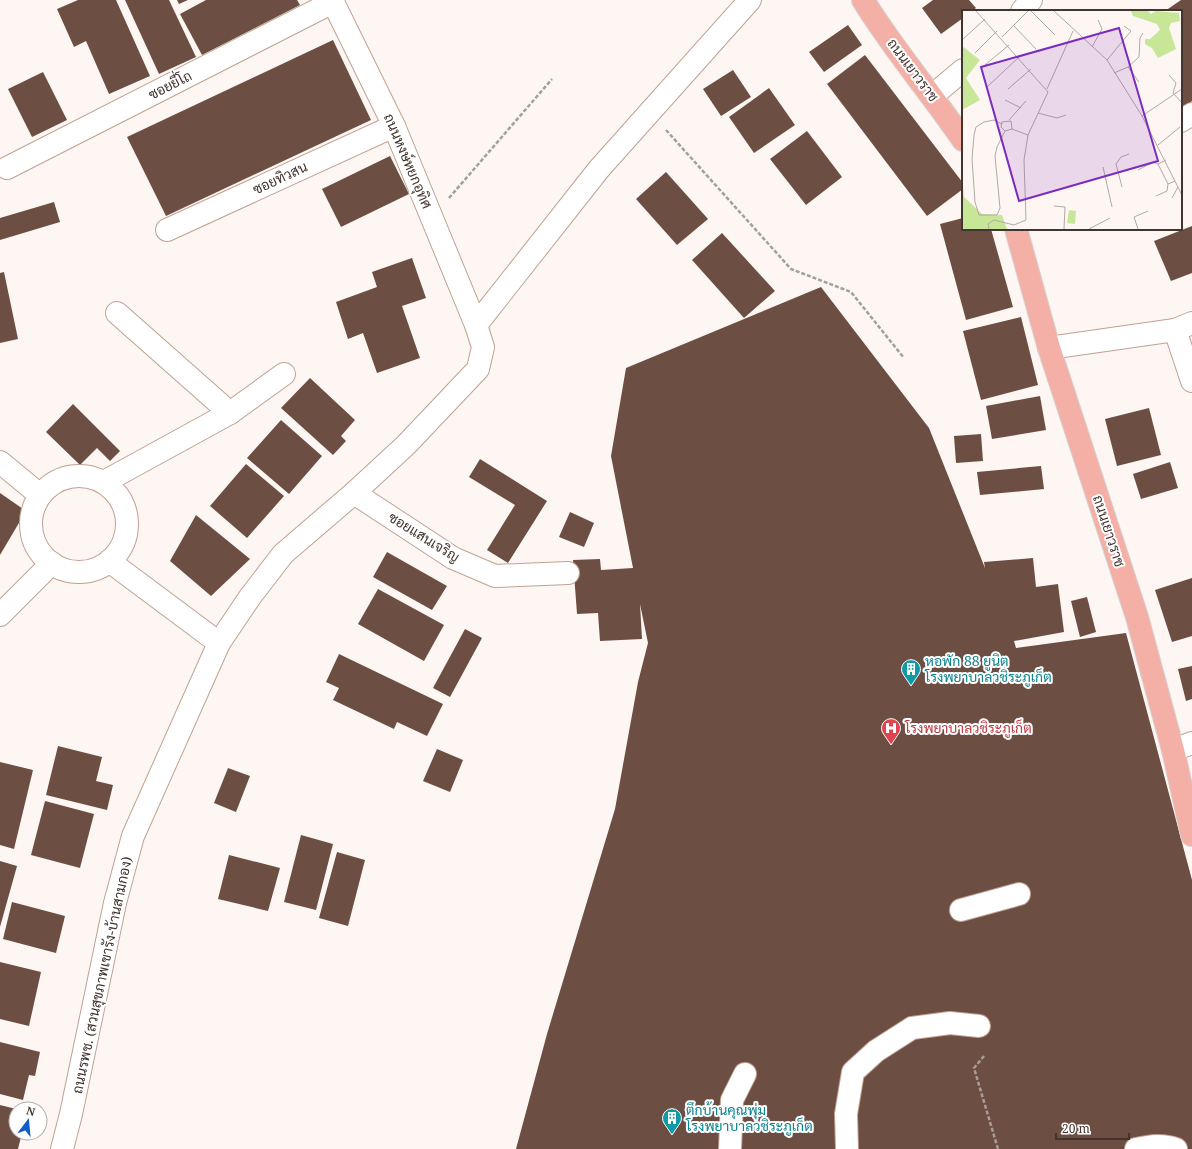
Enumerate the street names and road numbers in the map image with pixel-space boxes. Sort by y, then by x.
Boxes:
street label: ถนนเยาวราช [883,34,943,105]
street label: ซอยยี่โถ [144,64,195,104]
street label: ถนนหงษ์หยกอุทิศ [379,110,437,212]
street label: ซอยทิวสน [249,157,310,198]
street label: ถนนเยาวราช [1089,493,1130,569]
street label: ซอยแสนเจริญ [385,507,463,566]
street label: ถนนรพช. (สวนสุขภาพเขารัง-บ้านสามกอง) [67,854,137,1095]

